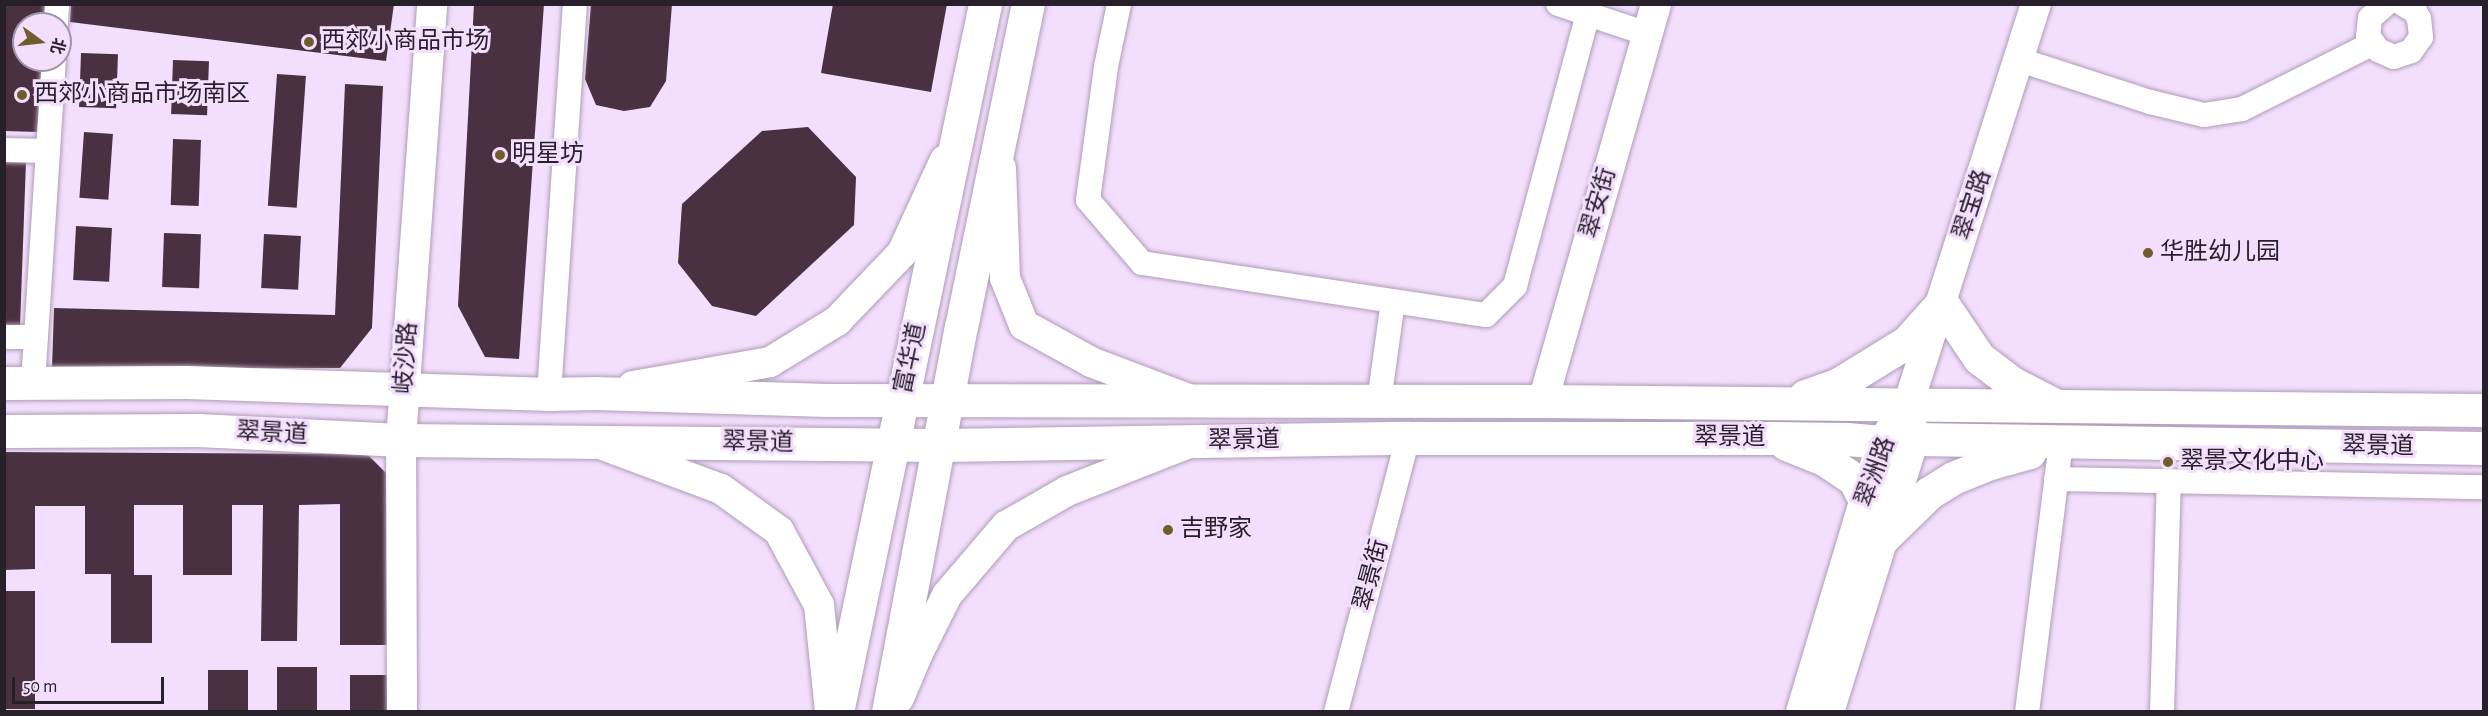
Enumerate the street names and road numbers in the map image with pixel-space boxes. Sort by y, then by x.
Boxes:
street label: 翠安街 [1575,164,1623,242]
street label: 翠宝路 [1948,166,1998,244]
street label: 富华道 [889,320,933,396]
street label: 岐沙路 [390,321,424,395]
street label: 翠景道 [235,418,309,450]
street label: 翠景道 [1694,424,1766,452]
street label: 翠景道 [1208,426,1280,456]
street label: 翠景道 [722,428,794,458]
street label: 翠景道 [2342,432,2414,462]
street label: 翠洲路 [1850,433,1902,511]
street label: 翠景街 [1349,536,1395,614]

